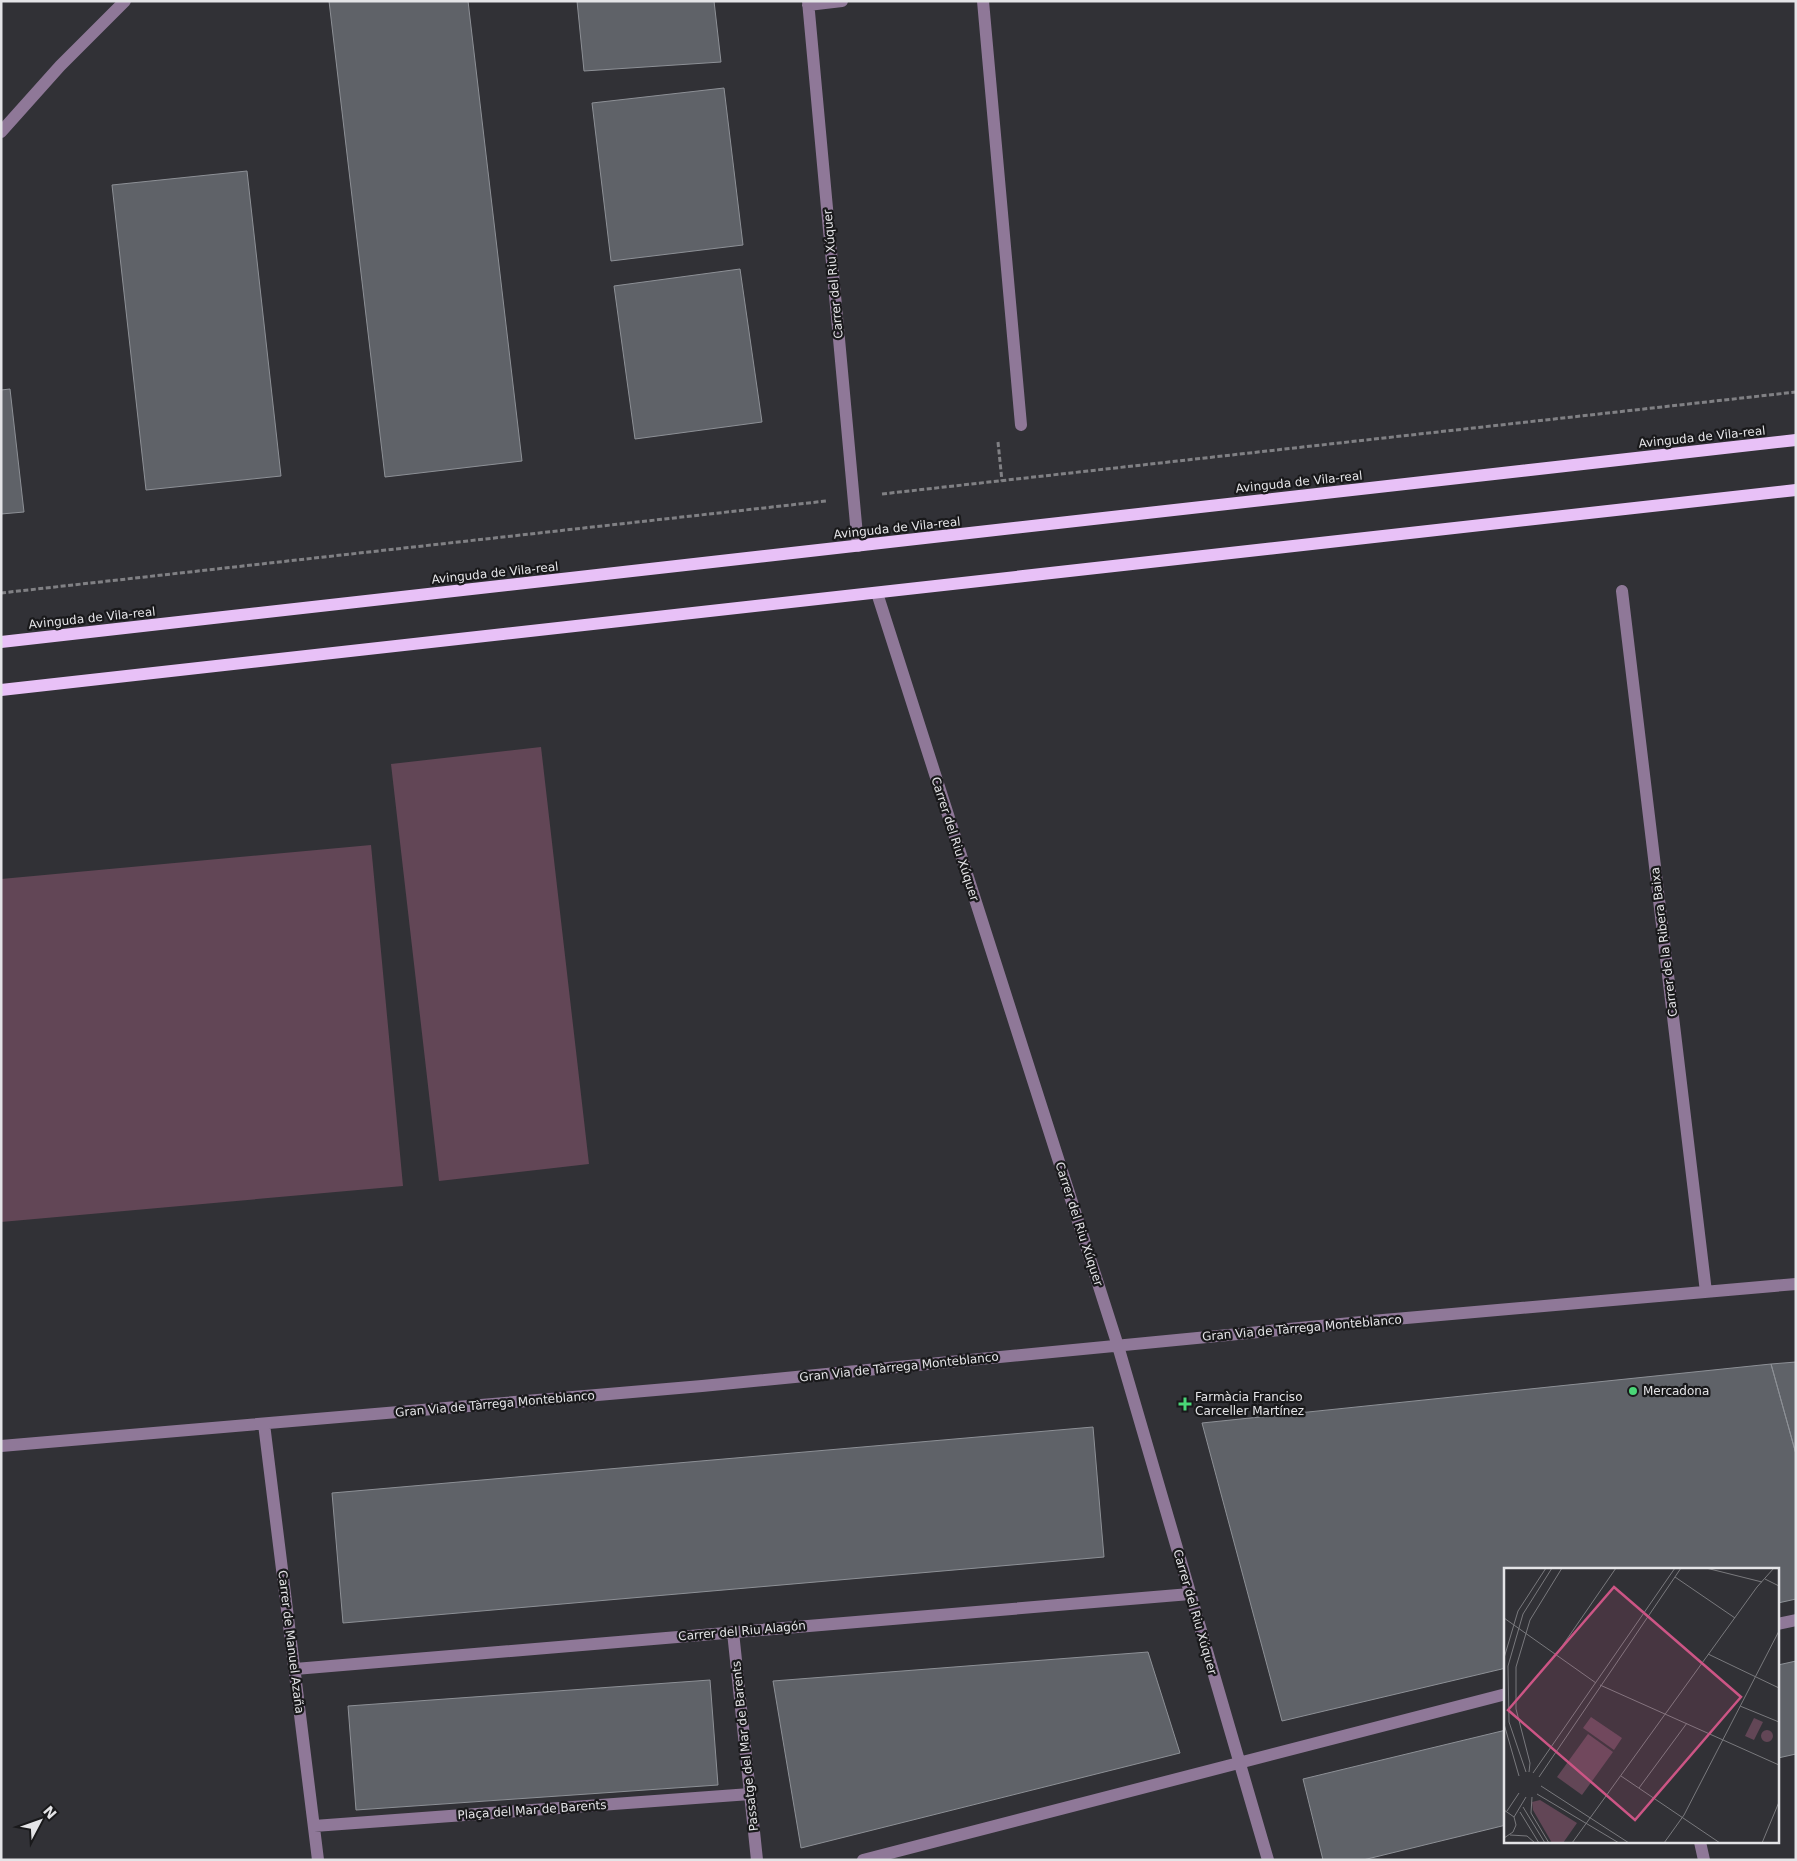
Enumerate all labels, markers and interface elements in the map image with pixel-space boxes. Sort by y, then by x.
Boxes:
street label: Carrer del Riu Xúquer [820,209,846,339]
street label: Avinguda de Vila-real [1638,423,1766,451]
street label: Avinguda de Vila-real [1235,468,1363,496]
street label: Avinguda de Vila-real [833,514,961,542]
street label: Avinguda de Vila-real [431,559,559,587]
street label: Avinguda de Vila-real [28,604,156,632]
street label: Carrer del Riu Xúquer [928,775,982,903]
street label: Carrer de la Ribera Baixa [1648,866,1680,1018]
street label: Carrer del Riu Xúquer [1052,1160,1106,1288]
street label: Gran Via de Tàrrega Monteblanco [1202,1312,1402,1344]
street label: Gran Via de Tàrrega Monteblanco [799,1350,999,1384]
place label: Mercadona [1643,1384,1709,1398]
marker: Mercadona [1627,1385,1639,1397]
street label: Gran Via de Tàrrega Monteblanco [395,1388,595,1420]
place label: Farmàcia Franciso Carceller Martínez [1195,1390,1304,1418]
marker: Farmàcia Franciso Carceller Martínez [1179,1398,1191,1410]
street label: Carrer del Riu Xúquer [1170,1548,1220,1676]
inset map [1504,1568,1780,1844]
street label: Carrer de Manuel Azaña [275,1570,307,1714]
street label: Carrer del Riu Alagón [678,1618,806,1644]
street label: Passatge del Mar de Barents [729,1660,761,1832]
north arrow [15,1796,65,1846]
street label: Plaça del Mar de Barents [457,1798,607,1822]
text: N [40,1803,60,1822]

